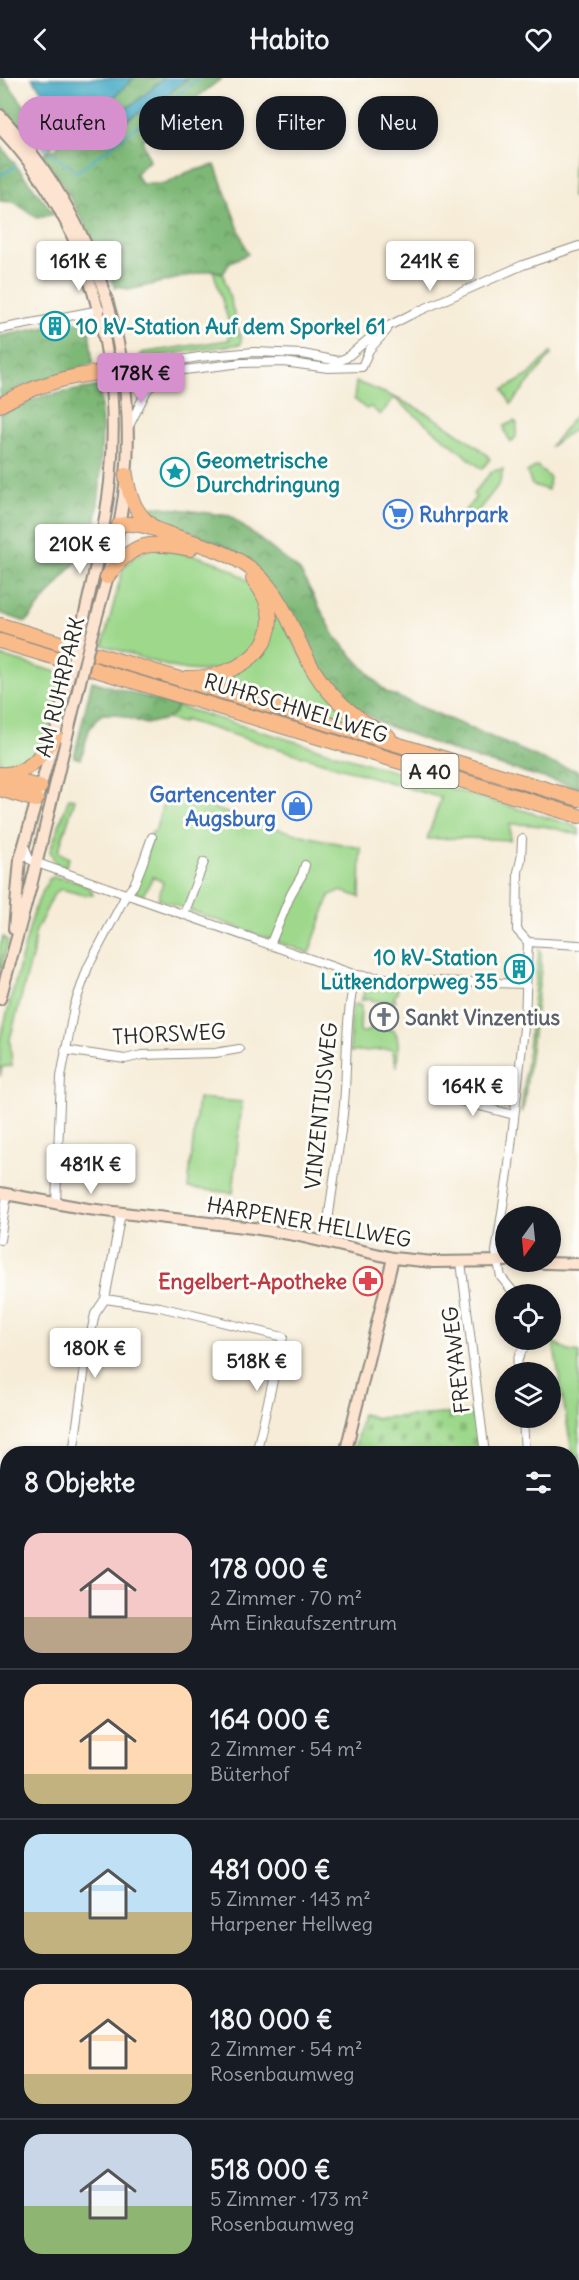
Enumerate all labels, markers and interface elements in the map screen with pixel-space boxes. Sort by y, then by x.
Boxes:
text: Habito [249,22,330,56]
icon: back [24,23,57,56]
icon: heart [522,23,555,56]
chip: Kaufen [18,96,127,150]
chip: Mieten [139,96,244,150]
chip: Filter [256,96,346,150]
chip: Neu [358,96,438,150]
pin: 161K € [30,241,128,292]
pin: 241K € [381,241,479,292]
text: 161K € [50,248,108,273]
text: 241K € [400,248,460,273]
building icon: 10 kV-Station Auf dem Sporkel 61 [39,310,71,342]
place label: 10 kV-Station Auf dem Sporkel 61 [76,313,386,340]
pin: 178K € [92,353,190,404]
text: 178K € [111,360,171,385]
place label: Geometrische Durchdringung [196,447,340,498]
place icon: Geometrische Durchdringung [159,456,191,488]
supermarket icon: Ruhrpark [382,498,414,530]
place label: Ruhrpark [419,501,509,528]
pin: 210K € [31,524,129,575]
text: 210K € [49,531,111,556]
street label: AM RUHRPARK [30,614,90,760]
street label: RUHRSCHNELLWEG [201,667,391,749]
road number: A 40 [402,754,458,788]
place label: Gartencenter Augsburg [150,781,276,832]
shop icon: Gartencenter Augsburg [281,790,313,822]
place label: 10 kV-Station Lütkendorpweg 35 [320,944,498,995]
building icon: 10 kV-Station Lütkendorpweg 35 [503,953,535,985]
church icon: Sankt Vinzentius [368,1001,400,1033]
place label: Sankt Vinzentius [405,1004,561,1031]
street label: THORSWEG [112,1018,226,1050]
street label: VINZENTIUSWEG [299,1021,343,1191]
pin: 164K € [424,1066,522,1117]
text: 164K € [442,1073,504,1098]
pin: 481K € [42,1144,140,1195]
text: 481K € [61,1151,122,1176]
street label: HARPENER HELLWEG [205,1191,413,1253]
north arrow [495,1206,561,1272]
map controls [495,1206,561,1428]
pharmacy icon: Engelbert-Apotheke [352,1265,384,1297]
place label: Engelbert-Apotheke [158,1268,347,1295]
button: locate [495,1284,561,1350]
street label: FREYAWEG [436,1305,476,1415]
pin: 180K € [46,1328,144,1379]
text: 180K € [64,1335,126,1360]
pin: 518K € [208,1341,306,1392]
text: 518K € [227,1348,287,1373]
button: layers [495,1362,561,1428]
text: 8 Objekte [24,1466,135,1499]
icon: filters [522,1466,555,1499]
text: 178 000 € [210,1552,328,1585]
icon: home [72,1557,144,1629]
text: 2 Zimmer · 70 m² [210,1585,362,1610]
text: Am Einkaufszentrum [210,1610,397,1635]
text: 164 000 € [210,1703,331,1736]
icon: home [72,1708,144,1780]
text: 2 Zimmer · 54 m² [210,1736,362,1761]
text: Büterhof [210,1761,289,1786]
text: 481 000 € [210,1853,331,1886]
icon: home [72,1858,144,1930]
text: 5 Zimmer · 143 m² [210,1886,371,1911]
text: Harpener Hellweg [210,1911,373,1936]
text: 180 000 € [210,2003,333,2036]
icon: home [72,2008,144,2080]
text: 2 Zimmer · 54 m² [210,2036,362,2061]
text: Rosenbaumweg [210,2061,354,2086]
text: 518 000 € [210,2153,331,2186]
icon: home [72,2158,144,2230]
text: 5 Zimmer · 173 m² [210,2186,369,2211]
text: Rosenbaumweg [210,2211,354,2236]

